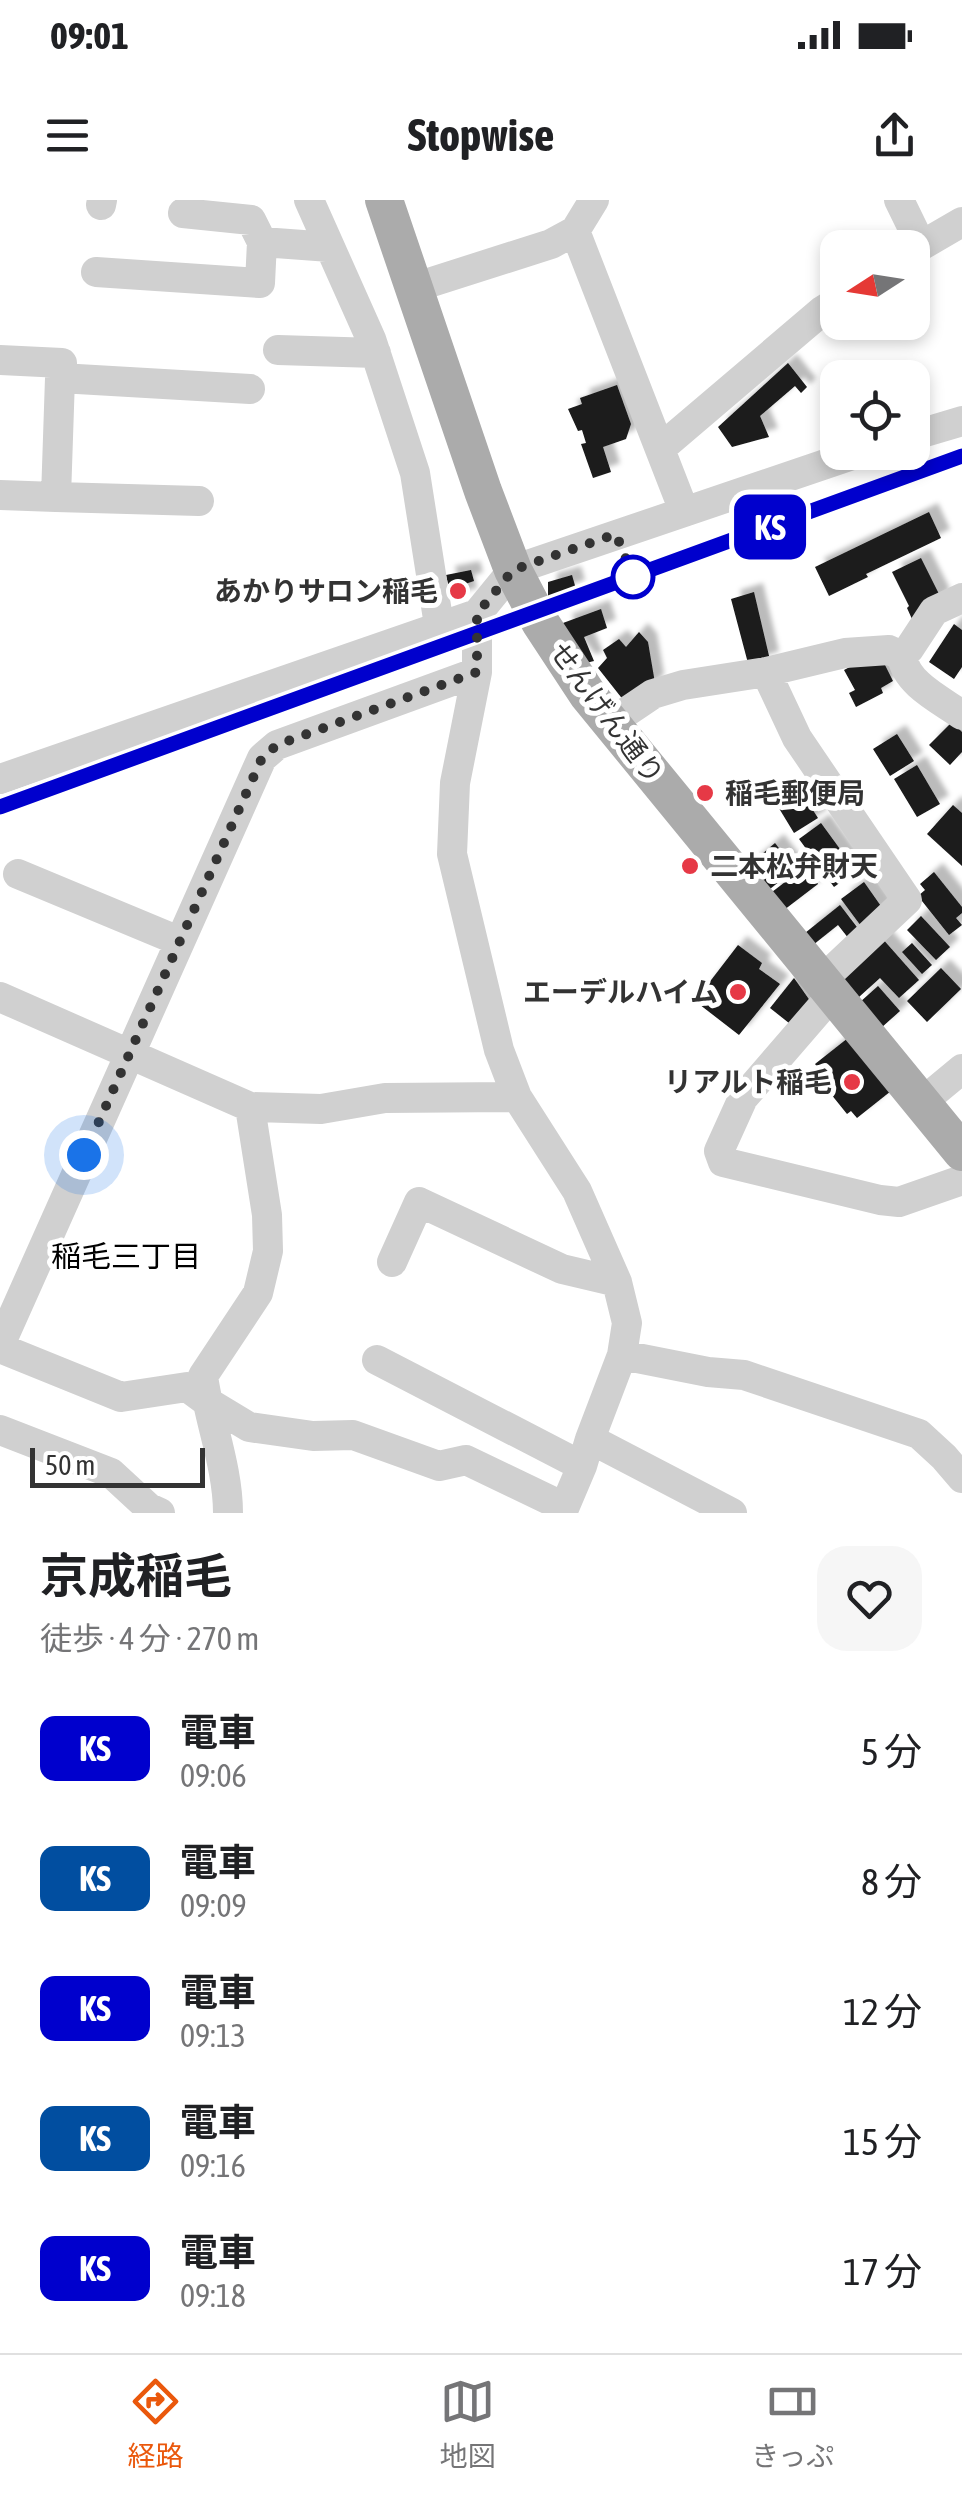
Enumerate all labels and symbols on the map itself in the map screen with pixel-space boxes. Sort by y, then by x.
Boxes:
north arrow [820,230,930,340]
line badge: KS [725,494,815,560]
unlabelled marker [612,556,654,598]
place label: あかりサロン稲毛 [214,575,438,607]
marker: あかりサロン稲毛 [447,580,469,602]
street label: せんげん通り [544,636,670,790]
place label: 稲毛郵便局 [725,777,865,809]
marker: 稲毛郵便局 [694,782,716,804]
place label: 二本松弁財天 [710,850,878,882]
marker: 二本松弁財天 [679,855,701,877]
place label: エーデルハイム [523,976,718,1008]
marker: エーデルハイム [727,981,749,1003]
place label: リアルト稲毛 [664,1066,832,1098]
marker: リアルト稲毛 [841,1071,863,1093]
your location [59,1130,109,1180]
district label: 稲毛三丁目 [51,1239,201,1273]
scale bar [30,1443,205,1488]

